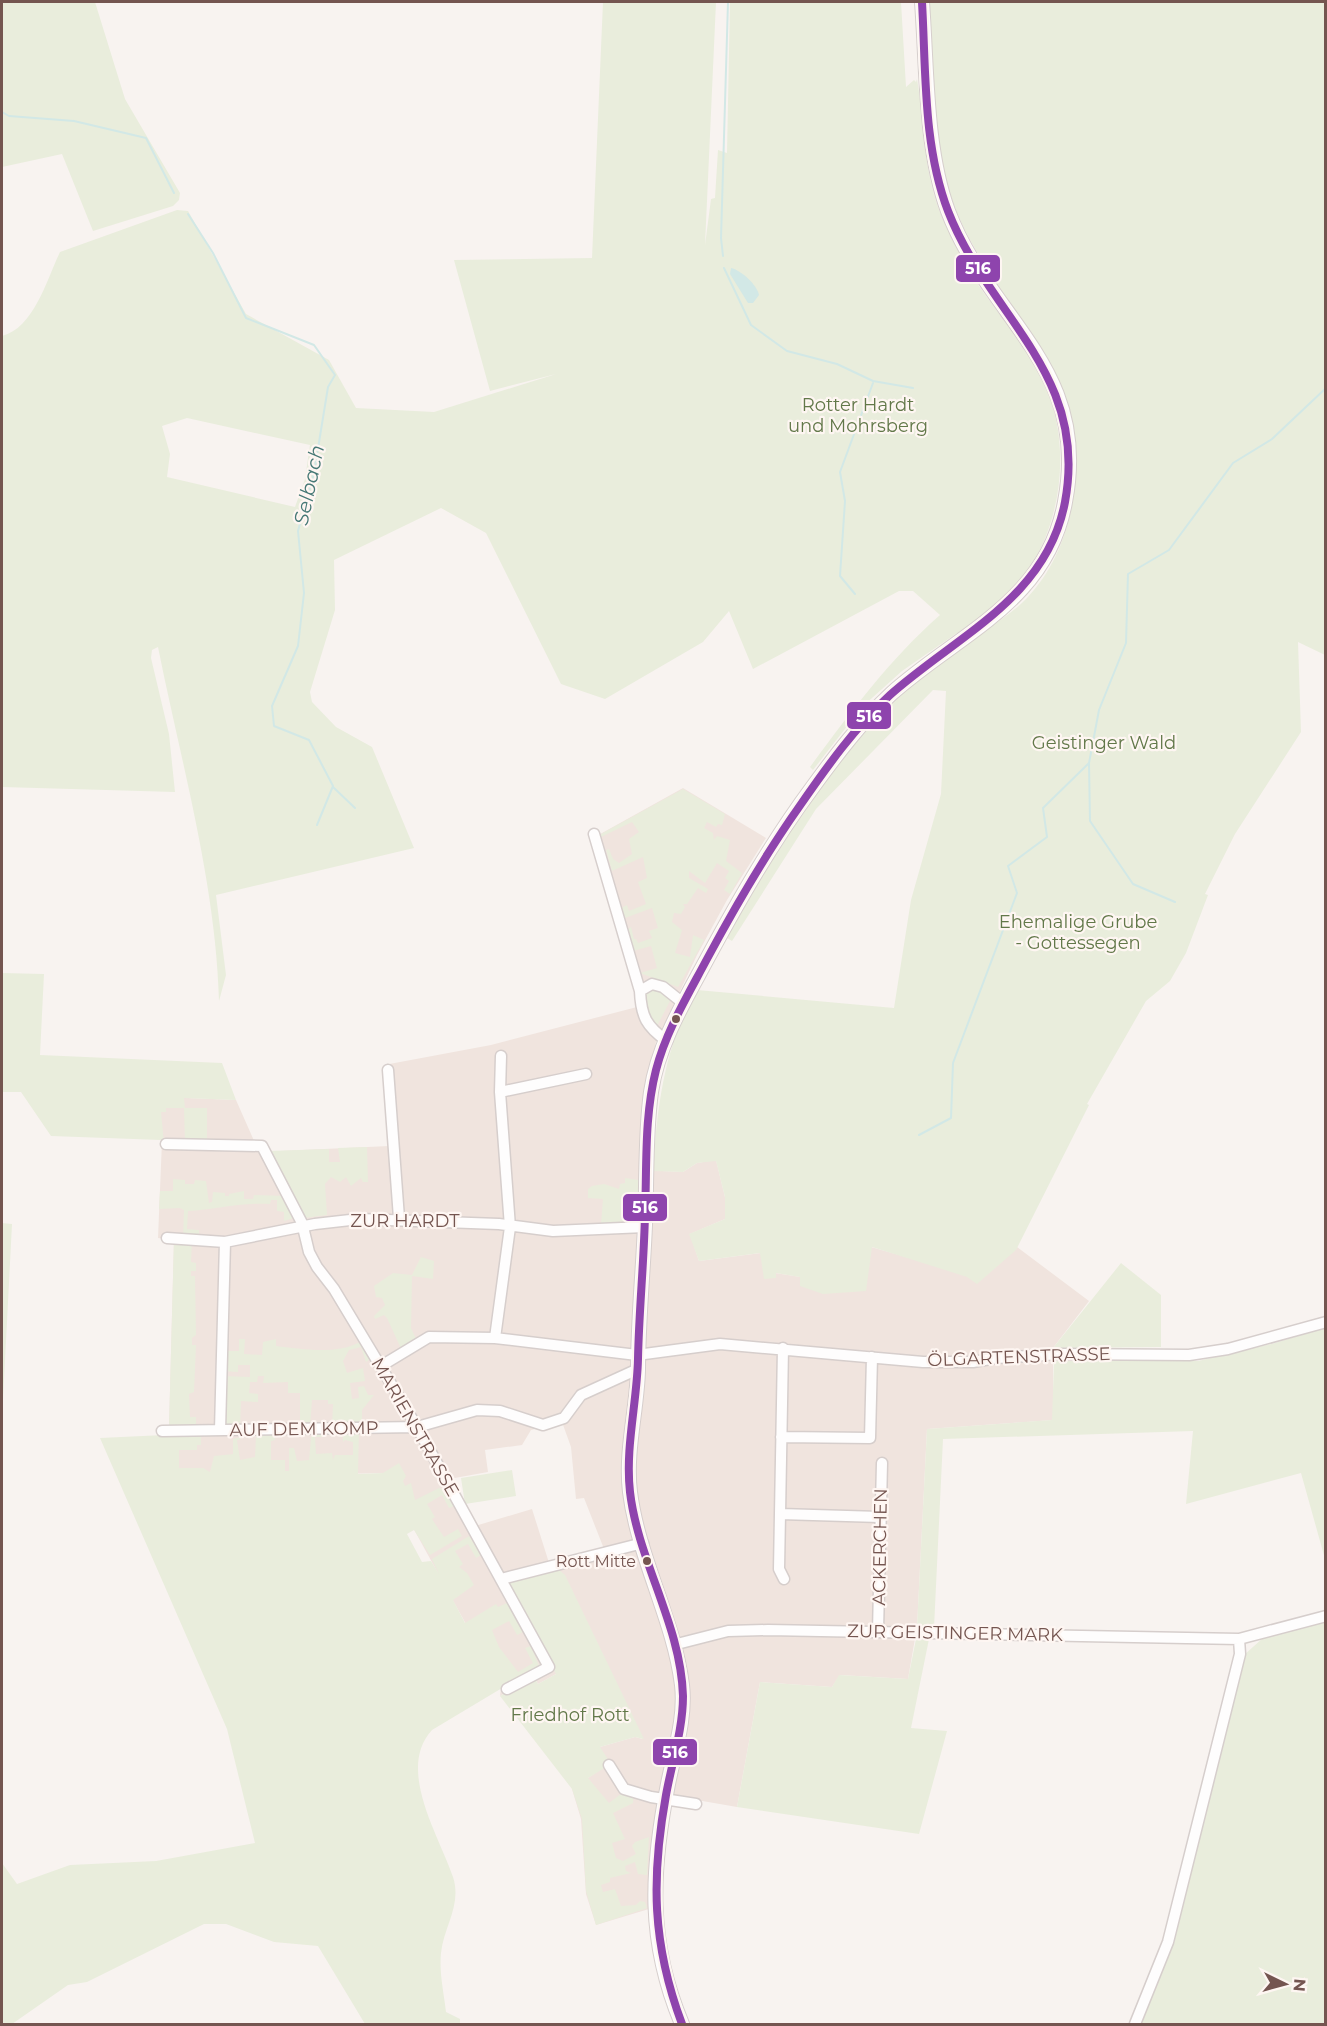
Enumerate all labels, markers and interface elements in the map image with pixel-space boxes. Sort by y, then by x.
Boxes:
line badge: 516 [955,254,1001,283]
text: 516 [965,259,991,278]
park label: Rotter Hardt und Mohrsberg [788,394,928,437]
water label: Selbach [289,443,329,527]
line badge: 516 [846,701,892,730]
text: 516 [856,707,882,726]
park label: Geistinger Wald [1032,732,1176,754]
park label: Ehemalige Grube - Gottessegen [999,911,1157,954]
unlabelled marker [670,1013,682,1025]
line badge: 516 [622,1193,668,1222]
text: 516 [632,1198,658,1217]
street label: ZUR HARDT [350,1210,460,1232]
street label: ÖLGARTENSTRASSE [927,1343,1111,1371]
street label: MARIENSTRASSE [366,1354,464,1500]
street label: AUF DEM KOMP [229,1417,379,1441]
street label: ACKERCHEN [868,1488,892,1606]
place label: Rott Mitte [556,1552,636,1571]
marker: Rott Mitte [641,1555,653,1567]
street label: ZUR GEISTINGER MARK [847,1620,1063,1646]
park label: Friedhof Rott [510,1704,630,1726]
line badge: 516 [652,1738,698,1766]
text: 516 [662,1743,688,1762]
north arrow [1255,1954,1315,2014]
text: N [1289,1978,1309,1993]

